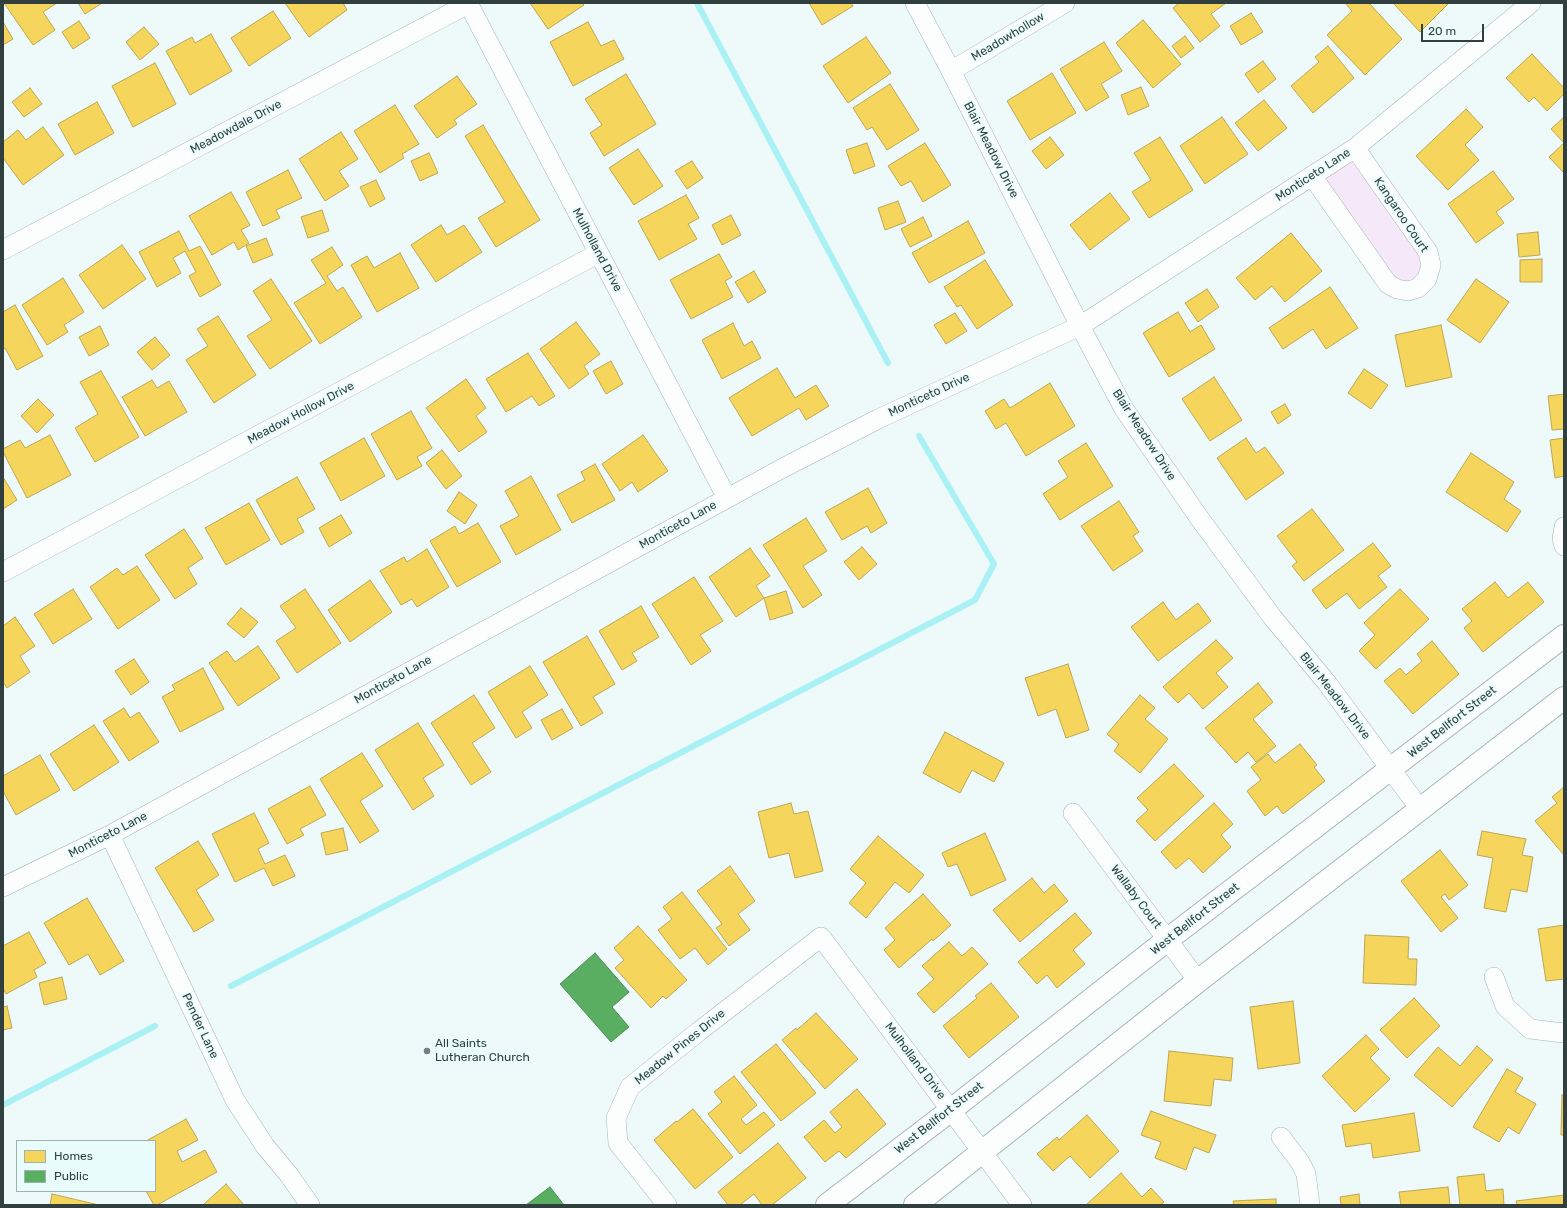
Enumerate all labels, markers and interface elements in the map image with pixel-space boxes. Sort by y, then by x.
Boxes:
street label: Meadowhollow [969,10,1047,64]
scale bar [1423,16,1486,42]
text: 20 m [1428,24,1456,38]
street label: Meadowdale Drive [188,97,284,157]
street label: Blair Meadow Drive [960,99,1022,201]
street label: Monticeto Lane [1273,145,1353,205]
street label: Kangaroo Court [1371,175,1431,255]
street label: Mulholland Drive [569,206,625,294]
street label: Monticeto Drive [886,370,972,420]
street label: Meadow Hollow Drive [245,379,357,447]
street label: Blair Meadow Drive [1109,387,1179,483]
street label: Monticeto Lane [637,498,719,552]
street label: Blair Meadow Drive [1297,650,1373,742]
street label: Monticeto Lane [352,653,434,707]
street label: West Bellfort Street [1405,683,1499,761]
street label: Monticeto Lane [66,809,150,861]
street label: Wallaby Court [1107,862,1165,932]
street label: West Bellfort Street [1148,880,1242,958]
street label: Pender Lane [179,991,221,1061]
street label: Meadow Pines Drive [632,1006,728,1088]
street label: Mulholland Drive [881,1020,949,1102]
place label: All Saints Lutheran Church [435,1037,530,1065]
marker: All Saints Lutheran Church [422,1046,432,1056]
street label: West Bellfort Street [892,1079,986,1157]
legend [16,1140,156,1192]
text: Homes [54,1149,93,1163]
text: Public [54,1169,89,1183]

